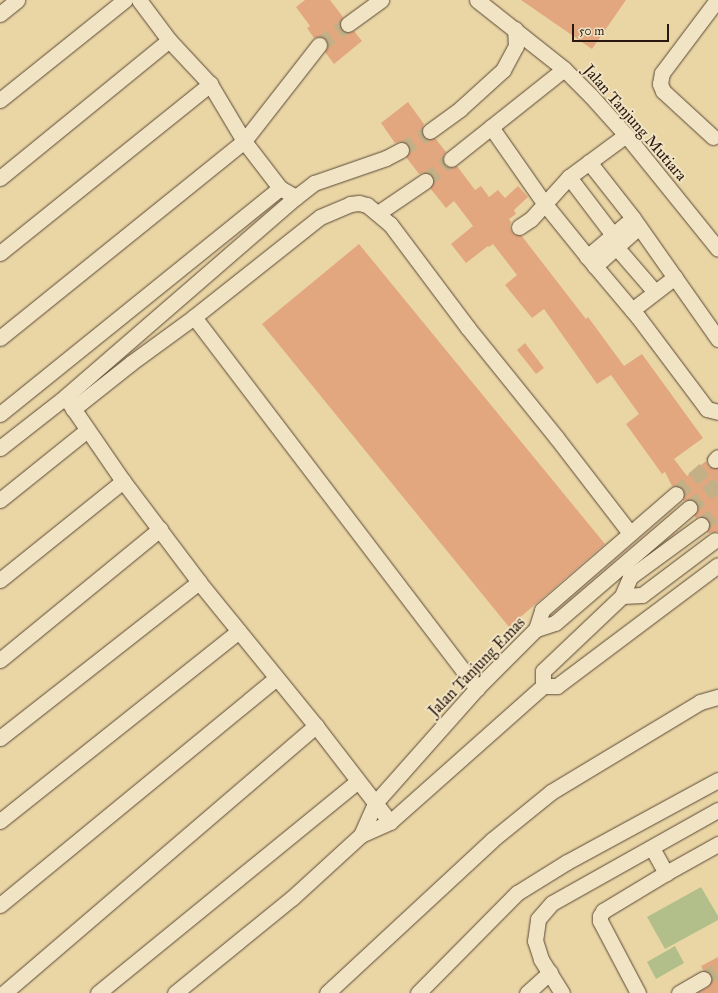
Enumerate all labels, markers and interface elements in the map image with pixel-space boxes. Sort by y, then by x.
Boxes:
scale bar [574,16,671,42]
text: 50 m [579,24,604,38]
street label: Jalan Tanjung Mutiara [579,61,691,185]
street label: Jalan Tanjung Emas [425,613,529,721]

